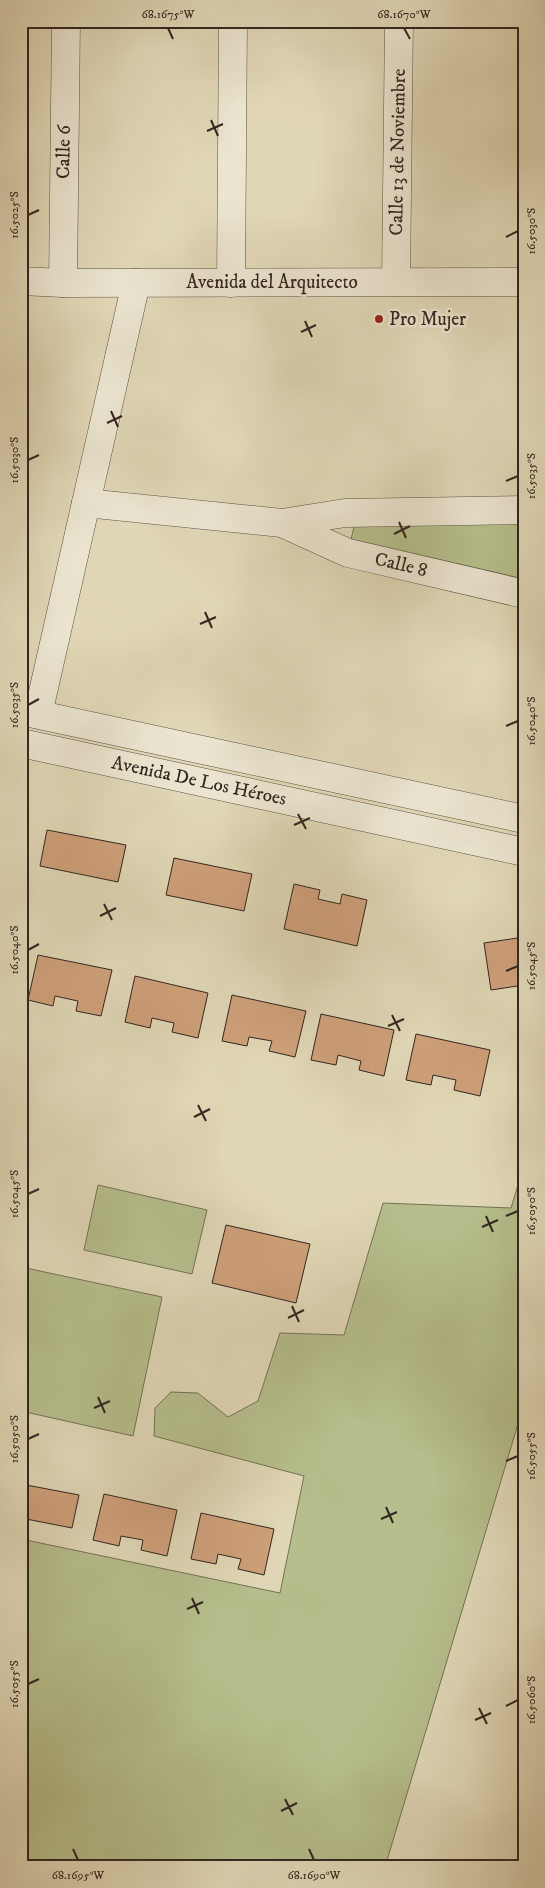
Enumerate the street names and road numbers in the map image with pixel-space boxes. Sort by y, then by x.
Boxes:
street label: Calle 13 de Noviembre [385,68,411,236]
street label: Calle 6 [52,124,76,179]
street label: Avenida del Arquitecto [186,271,358,295]
street label: Calle 8 [372,548,430,582]
street label: Avenida De Los Héroes [110,751,288,811]

